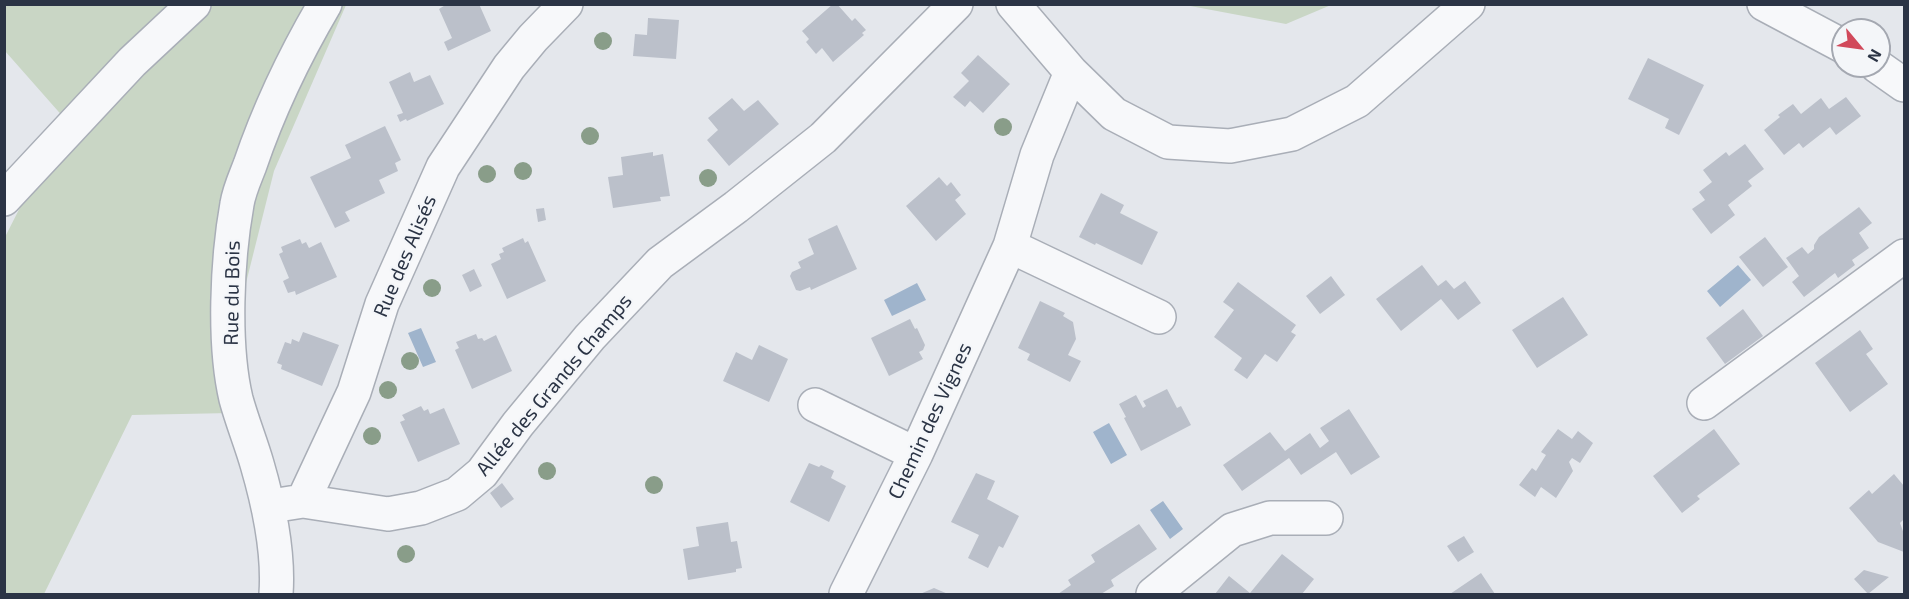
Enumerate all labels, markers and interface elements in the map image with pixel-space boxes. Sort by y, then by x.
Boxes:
north arrow [1831,18,1891,78]
text: N [1864,46,1887,66]
street label: Rue des Alisés [369,191,441,321]
street label: Rue du Bois [219,240,245,346]
street label: Allée des Grands Champs [471,289,637,481]
street label: Chemin des Vignes [883,339,977,503]

